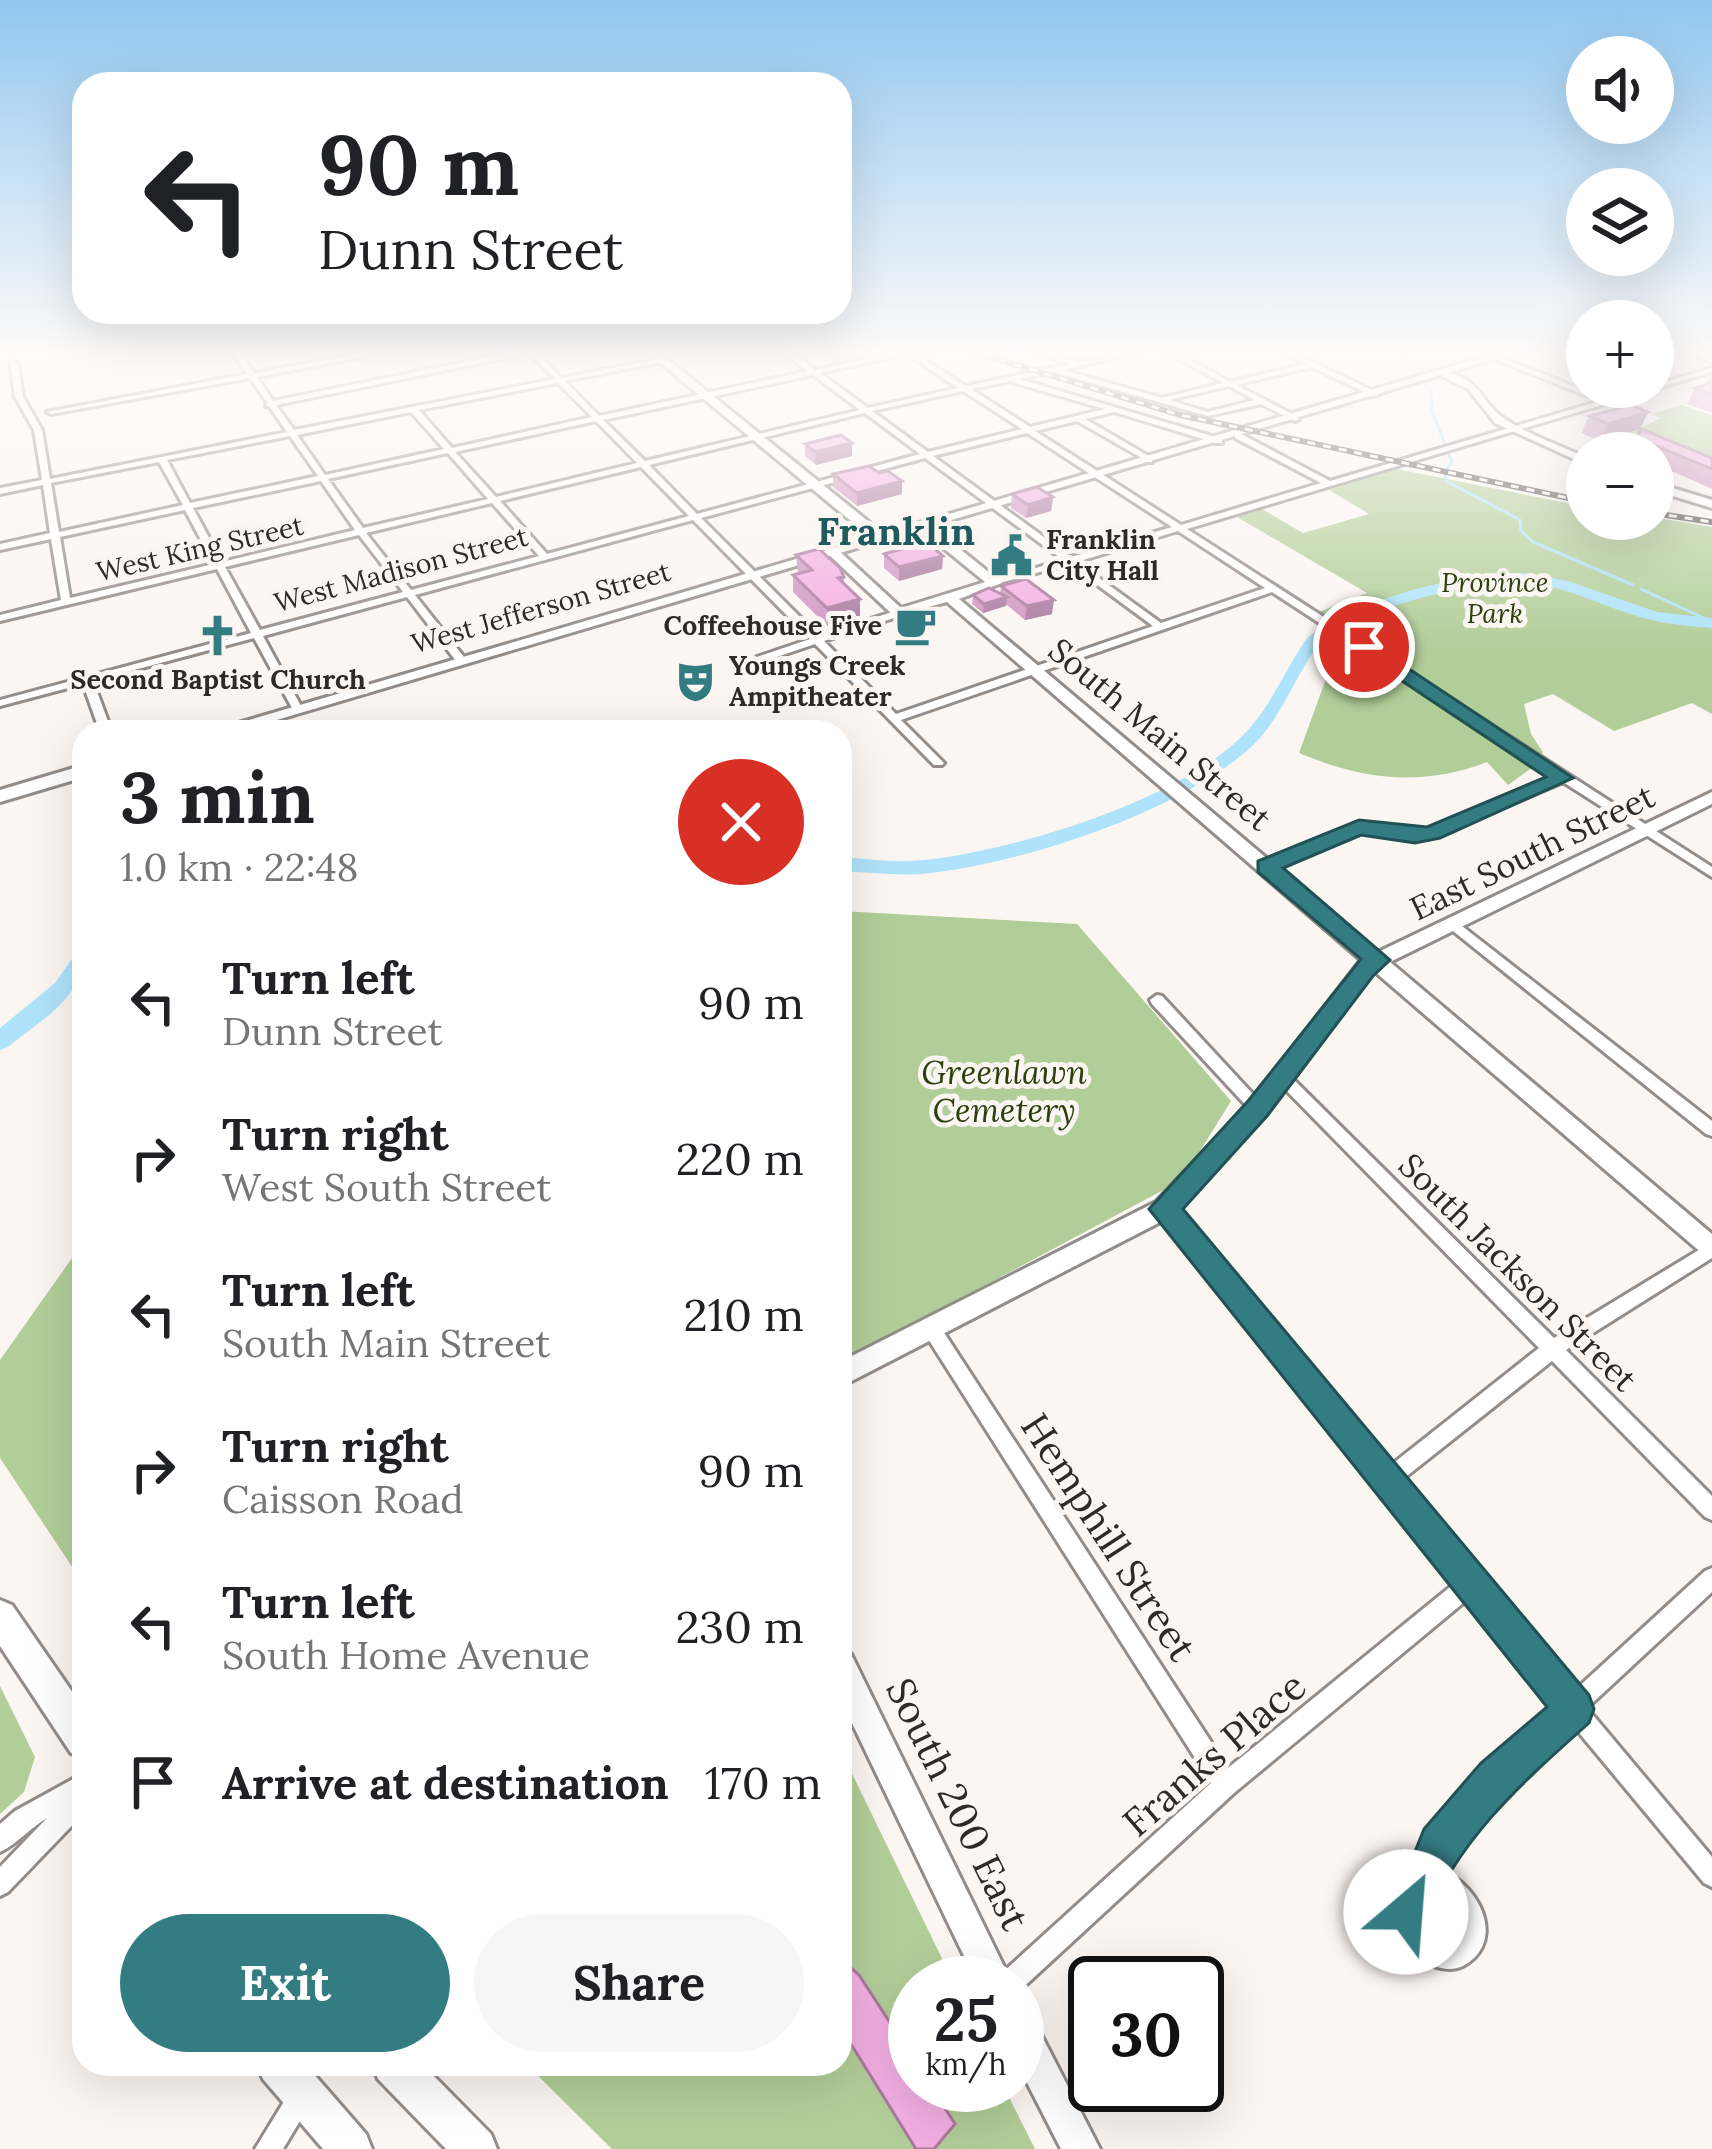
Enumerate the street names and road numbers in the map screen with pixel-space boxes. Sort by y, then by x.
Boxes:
street label: West King Street [93,508,307,588]
street label: West Madison Street [270,519,532,619]
street label: West Jefferson Street [407,554,675,660]
street label: South Main Street [1040,629,1280,840]
street label: East South Street [1403,775,1661,929]
street label: South Jackson Street [1390,1144,1646,1400]
street label: Hemphill Street [1010,1404,1208,1670]
street label: Franks Place [1112,1661,1316,1847]
street label: South 200 East [875,1670,1041,1938]

